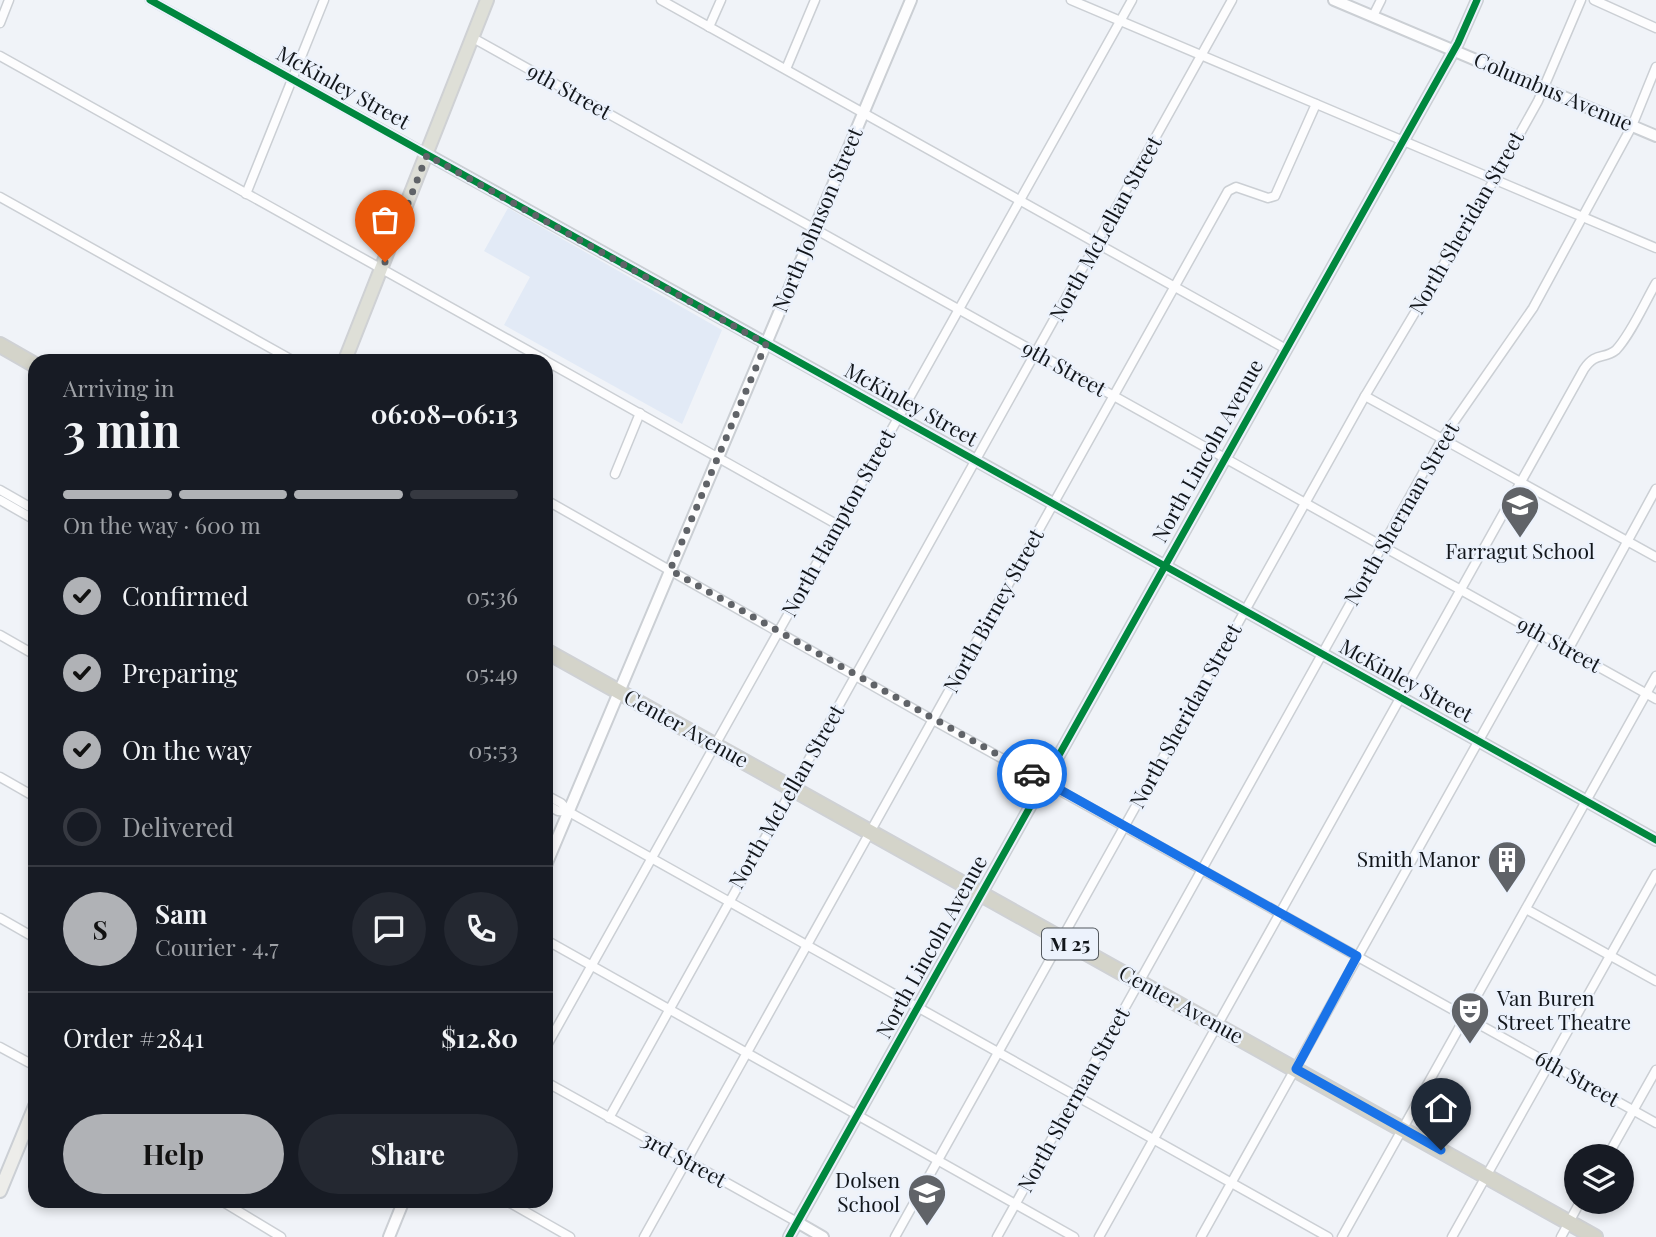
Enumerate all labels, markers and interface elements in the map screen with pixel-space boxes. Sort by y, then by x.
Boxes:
street label: McKinley Street [272,38,416,135]
street label: Columbus Avenue [1470,44,1637,136]
street label: 9th Street [523,56,618,125]
street label: North Johnson Street [765,122,868,316]
street label: North Sheridan Street [1401,125,1529,319]
street label: North McLellan Street [1042,130,1167,326]
pin [355,190,415,262]
icon: bag [366,201,404,239]
street label: 9th Street [1018,333,1113,402]
street label: North Lincoln Avenue [1144,353,1268,547]
street label: McKinley Street [840,355,984,452]
text: Arriving in [63,372,175,403]
text: 06:08–06:13 [371,396,518,431]
text: 3 min [63,398,180,460]
street label: North Sherman Street [1336,416,1464,610]
street label: North Hampton Street [774,423,901,621]
school or university icon: Farragut School [1499,484,1541,539]
text: On the way · 600 m [63,509,261,540]
street label: North Birney Street [936,523,1049,697]
place label: Farragut School [1445,536,1595,564]
icon: check [63,577,101,615]
text: Confirmed [122,578,249,613]
text: 05:36 [466,580,518,611]
street label: 9th Street [1513,609,1608,678]
street label: North Sheridan Street [1122,617,1247,812]
street label: McKinley Street [1335,631,1479,728]
icon: check [63,654,101,692]
text: Preparing [122,655,238,690]
text: 05:49 [465,657,518,688]
street label: Center Avenue [620,681,754,773]
street label: North McLellan Street [721,698,850,893]
icon: check [63,731,101,769]
text: On the way [122,732,252,767]
text: 05:53 [469,734,518,765]
courier [997,739,1067,809]
icon: car [1013,755,1051,793]
text: Delivered [122,809,234,844]
building icon: Smith Manor [1486,839,1528,894]
place label: Smith Manor [1357,844,1481,872]
street label: North Lincoln Avenue [868,849,992,1043]
button: chat [352,892,426,966]
button: phone [444,892,518,966]
text: Sam [155,896,207,931]
text: S [92,912,108,947]
road number: M 25 [1042,928,1098,960]
text: Courier · 4.7 [155,931,279,962]
street label: Center Avenue [1115,957,1249,1049]
place label: Van Buren Street Theatre [1496,983,1631,1035]
theatre icon: Van Buren Street Theatre [1449,990,1491,1045]
street label: North Sherman Street [1010,1001,1135,1196]
text: Order #2841 [63,1020,204,1055]
text: $12.80 [441,1020,518,1055]
street label: 6th Street [1531,1043,1626,1112]
pin [1411,1078,1471,1150]
icon: home [1422,1089,1460,1127]
button: Help [63,1114,284,1194]
button: Share [298,1114,518,1194]
street label: 3rd Street [638,1124,733,1193]
map controls [1564,1144,1634,1214]
button: layers [1564,1144,1634,1214]
place label: Dolsen School [835,1165,900,1217]
school or university icon: Dolsen School [906,1172,948,1227]

